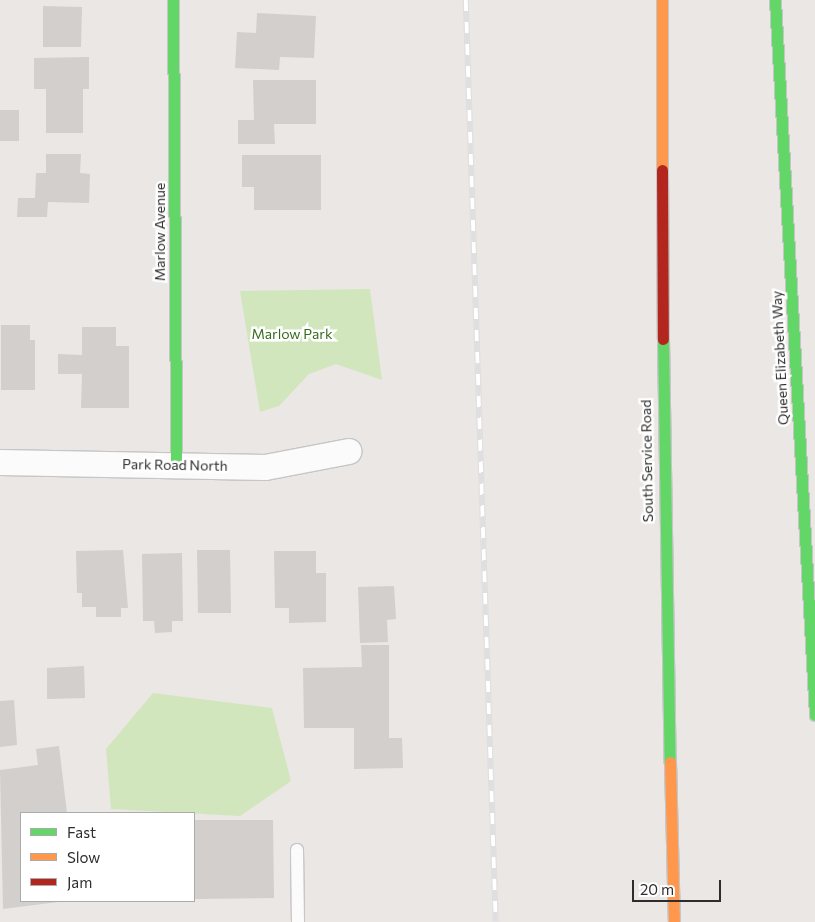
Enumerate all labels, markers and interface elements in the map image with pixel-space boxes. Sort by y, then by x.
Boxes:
street label: Marlow Avenue [152,183,168,281]
street label: Queen Elizabeth Way [768,290,792,426]
park label: Marlow Park [251,326,333,342]
street label: South Service Road [638,400,656,522]
street label: Park Road North [122,456,228,474]
legend [20,812,195,902]
text: Fast [67,823,96,841]
text: Slow [67,848,100,866]
scale bar [635,870,724,902]
text: Jam [67,873,92,891]
text: 20 m [640,880,674,898]

